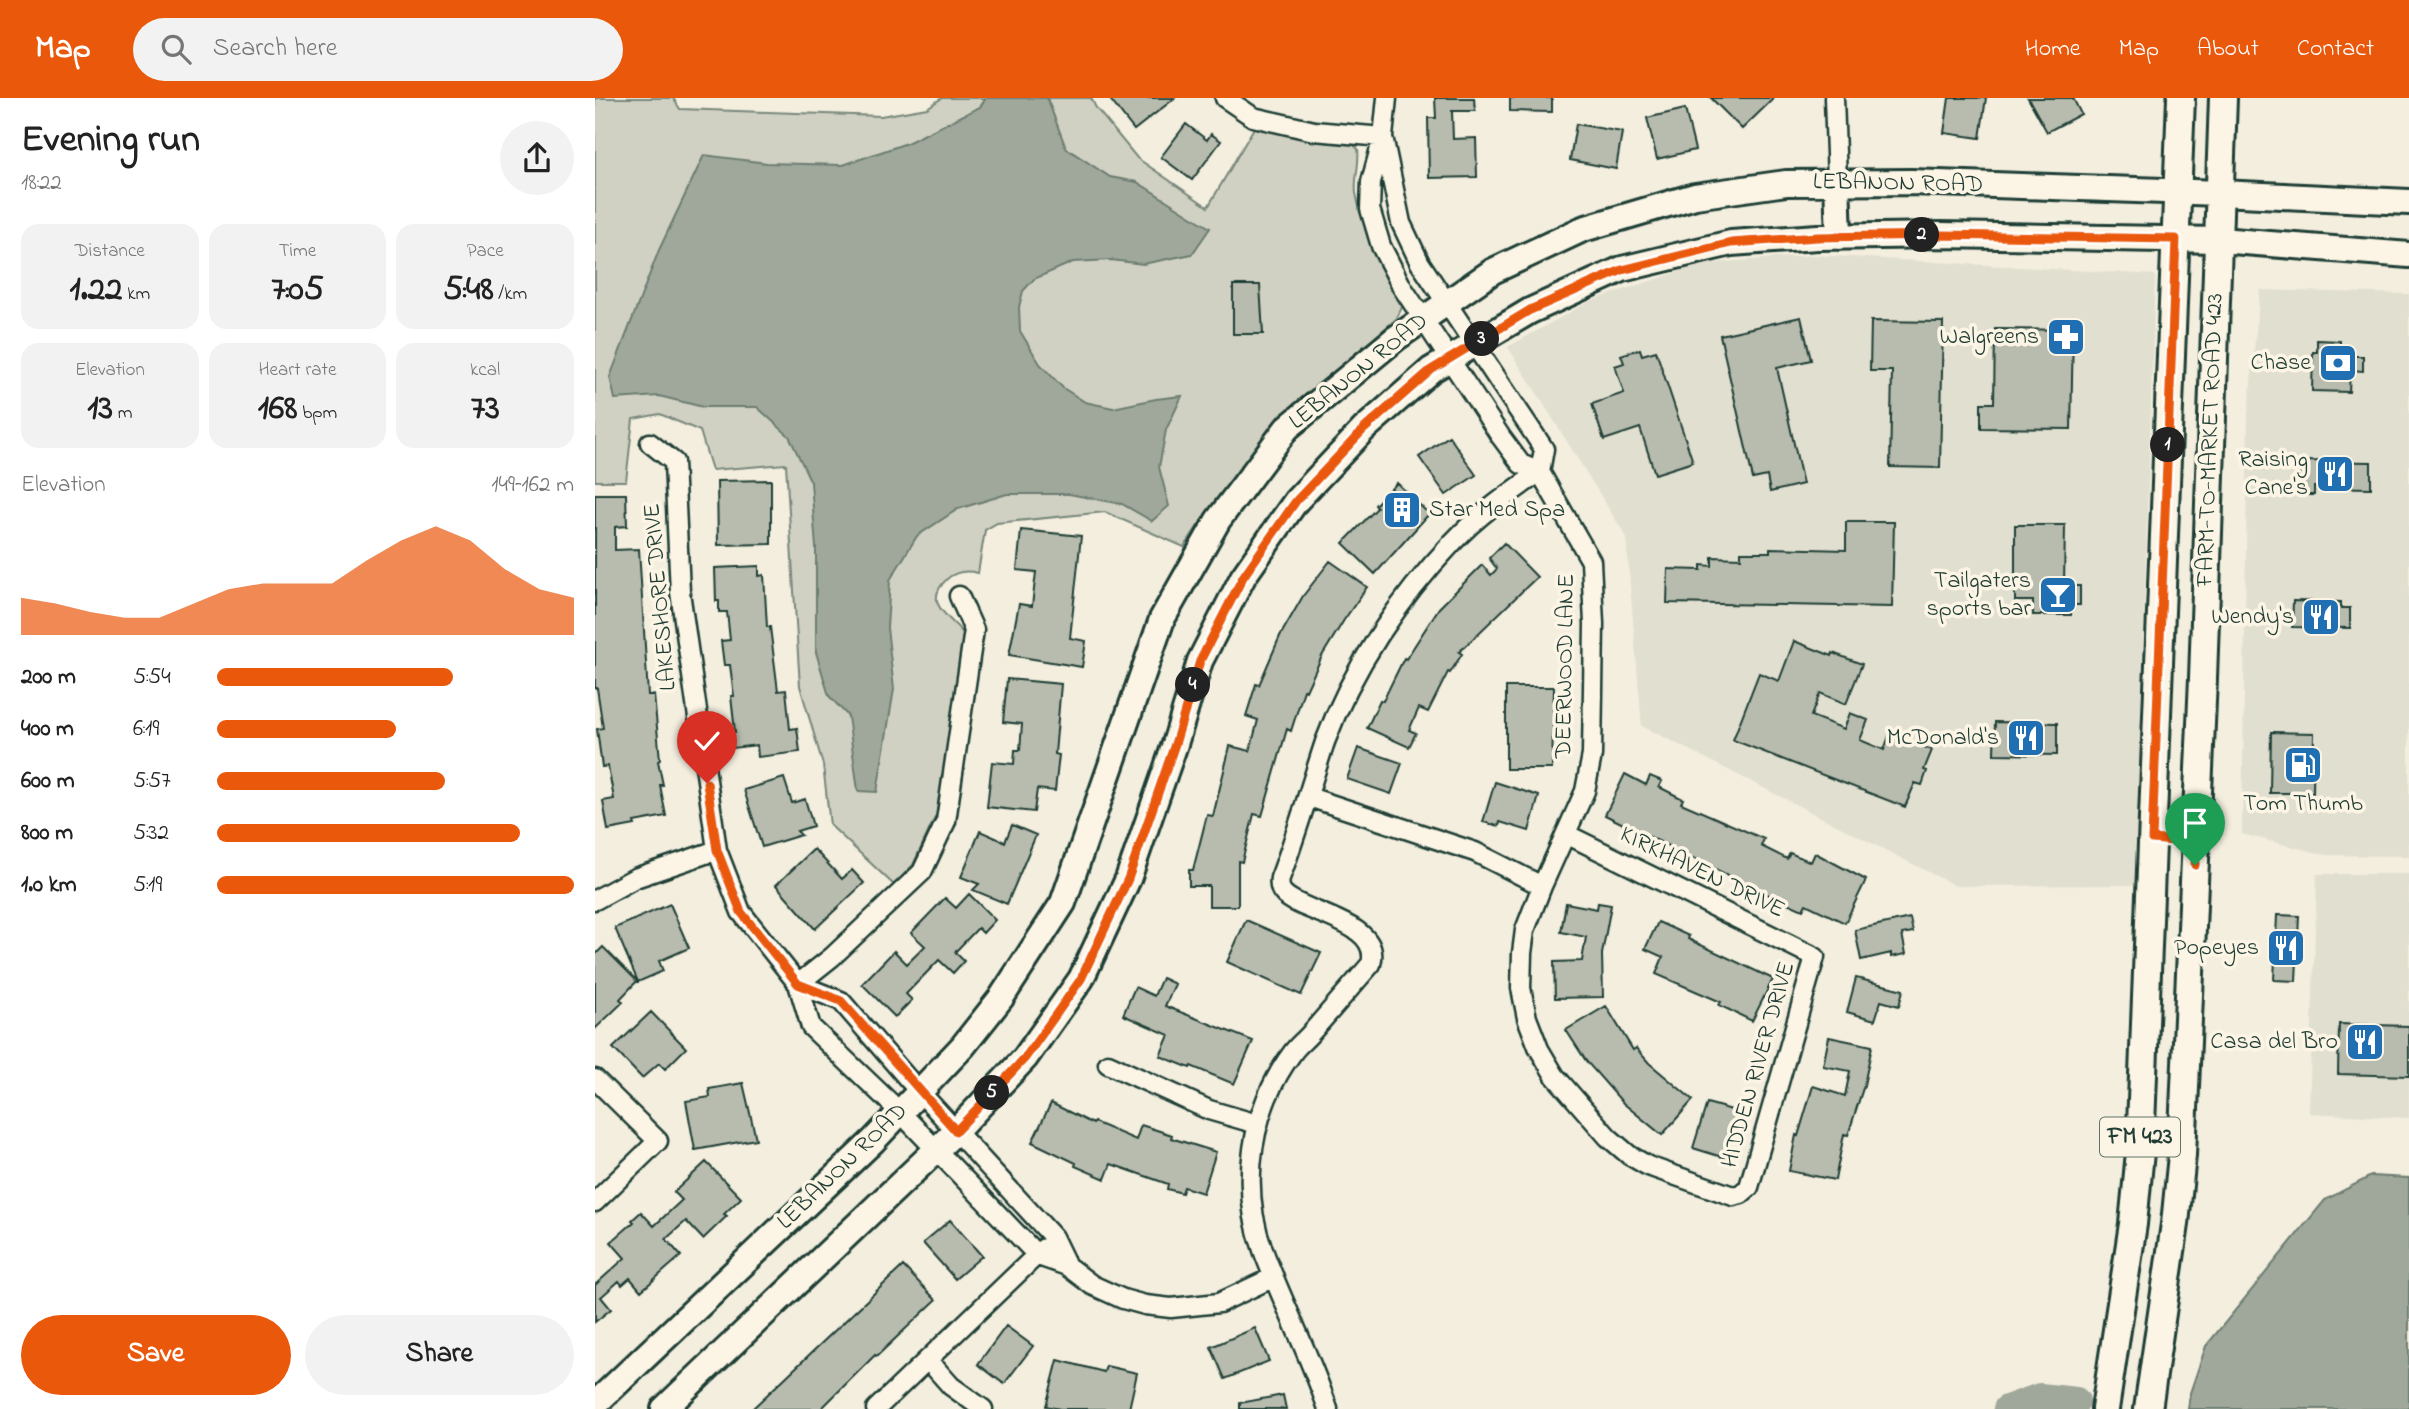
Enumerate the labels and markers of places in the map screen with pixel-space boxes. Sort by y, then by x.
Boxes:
pin: 2 [1905,218,1939,252]
pharmacy icon: Walgreens [2045,316,2087,358]
place label: Walgreens [1940,320,2039,355]
pin: 3 [1465,322,1499,356]
bank icon: Chase [2317,342,2359,384]
place label: Chase [2250,346,2311,381]
pin: 1 [2151,428,2185,462]
place label: Raising Cane's [2238,443,2308,506]
restaurant icon: Raising Cane's [2314,453,2356,495]
building icon: Star Med Spa [1381,489,1423,531]
place label: Star Med Spa [1429,493,1565,528]
place label: Tailgaters sports bar [1926,564,2032,627]
bar icon: Tailgaters sports bar [2037,574,2079,616]
restaurant icon: Wendy's [2300,596,2342,638]
place label: Wendy's [2211,600,2294,636]
pin: 4 [1175,668,1211,702]
pin [677,711,737,783]
restaurant icon: McDonald's [2005,717,2047,759]
place label: McDonald's [1887,721,1999,756]
fuel station icon: Tom Thumb [2282,744,2324,786]
place label: Tom Thumb [2243,787,2363,822]
pin [2165,793,2225,865]
restaurant icon: Popeyes [2265,927,2307,969]
place label: Popeyes [2174,931,2259,967]
restaurant icon: Casa del Bro [2344,1021,2386,1063]
place label: Casa del Bro [2210,1025,2338,1060]
pin: 5 [975,1076,1009,1110]

